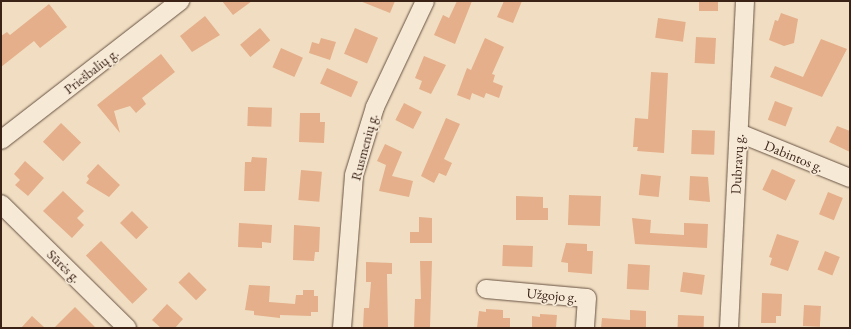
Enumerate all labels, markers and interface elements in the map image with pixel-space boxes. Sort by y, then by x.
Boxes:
street label: Priešbalių g. [60,44,122,98]
street label: Rusmenių g. [347,112,381,182]
street label: Dubravų g. [727,133,747,195]
street label: Dabintos g. [762,137,826,175]
street label: Sūrės g. [44,246,84,286]
street label: Užgojo g. [526,284,578,306]

